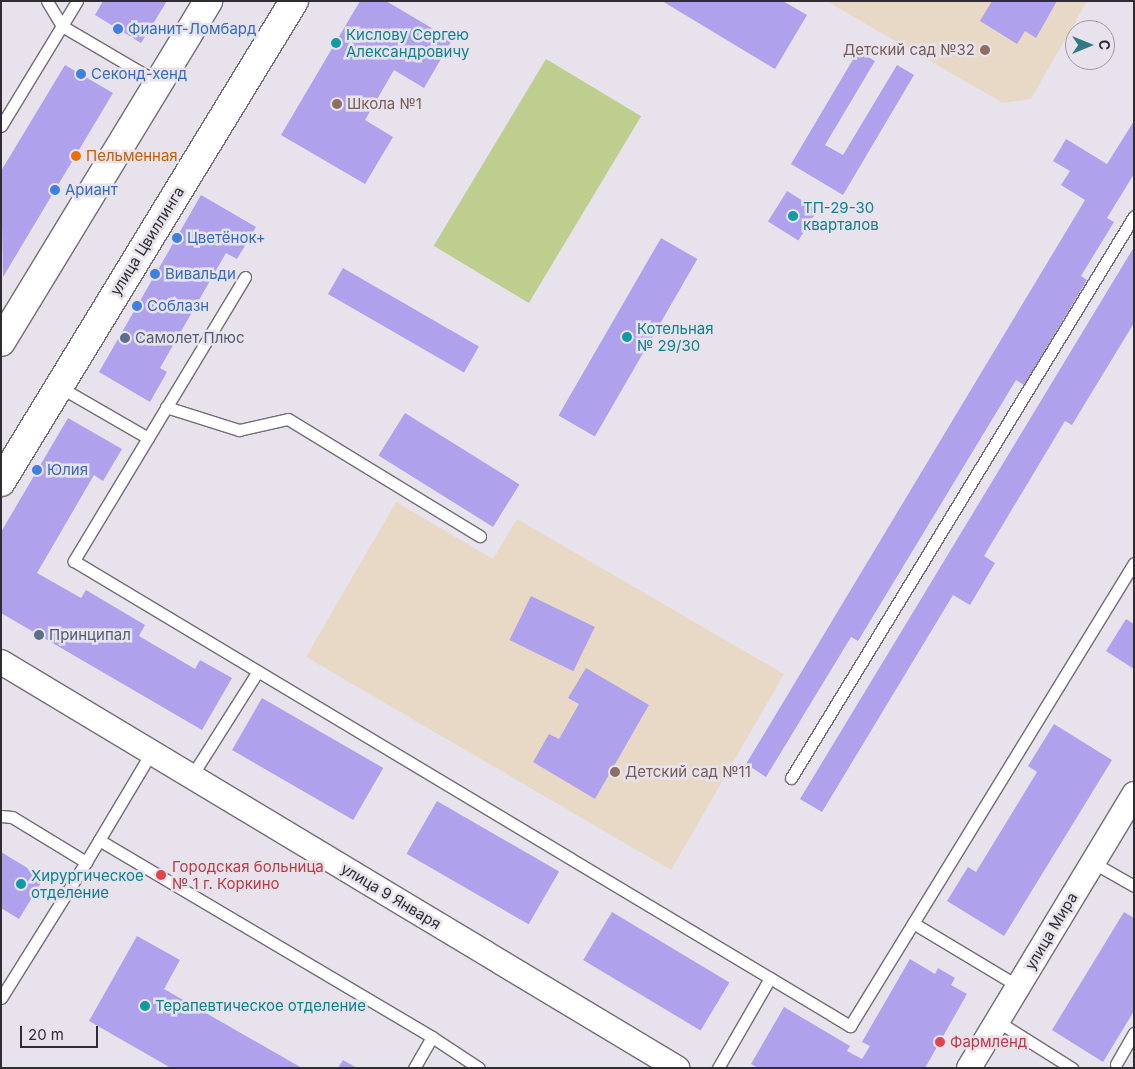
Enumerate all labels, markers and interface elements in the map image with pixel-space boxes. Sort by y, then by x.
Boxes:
place label: Фианит-Ломбард [128,20,256,38]
north arrow [1065,20,1115,70]
marker: Фианит-Ломбард [112,23,124,35]
place label: Кислову Сергею Александровичу [346,25,469,60]
marker: Кислову Сергею Александровичу [330,37,342,49]
text: С [1096,40,1113,50]
place label: Детский сад №32 [843,41,975,59]
marker: Детский сад №32 [979,44,991,56]
place label: Секонд-хенд [91,65,187,83]
marker: Секонд-хенд [75,68,87,80]
place label: Школа №1 [347,95,422,113]
marker: Школа №1 [331,98,343,110]
place label: Пельменная [86,147,178,165]
marker: Пельменная [70,150,82,162]
place label: Ариант [65,181,118,199]
street label: улица Цвиллинга [106,183,188,299]
marker: Ариант [49,184,61,196]
place label: ТП-29-30 кварталов [803,198,879,233]
marker: ТП-29-30 кварталов [787,210,799,222]
place label: Цветёнок+ [187,229,266,247]
marker: Цветёнок+ [171,232,183,244]
place label: Вивальди [165,265,236,283]
marker: Вивальди [149,268,161,280]
place label: Соблазн [147,297,209,315]
marker: Соблазн [131,300,143,312]
place label: Котельная № 29/30 [637,319,714,354]
place label: Самолет Плюс [135,329,244,347]
marker: Котельная № 29/30 [621,331,633,343]
marker: Самолет Плюс [119,332,131,344]
place label: Юлия [47,461,88,479]
marker: Юлия [31,464,43,476]
place label: Принципал [49,626,131,644]
marker: Принципал [33,629,45,641]
place label: Детский сад №11 [625,763,751,781]
marker: Детский сад №11 [609,766,621,778]
place label: Городская больница № 1 г. Коркино [172,857,324,892]
street label: улица 9 Января [338,859,444,933]
place label: Хирургическое отделение [31,866,144,901]
marker: Городская больница № 1 г. Коркино [154,868,168,882]
marker: Хирургическое отделение [15,878,27,890]
street label: улица Мира [1021,889,1081,973]
place label: Терапевтическое отделение [155,997,366,1015]
marker: Терапевтическое отделение [139,1000,151,1012]
scale bar [22,1016,100,1048]
text: 20 m [28,1025,64,1044]
place label: Фармленд [950,1033,1027,1051]
marker: Фармленд [934,1036,946,1048]

